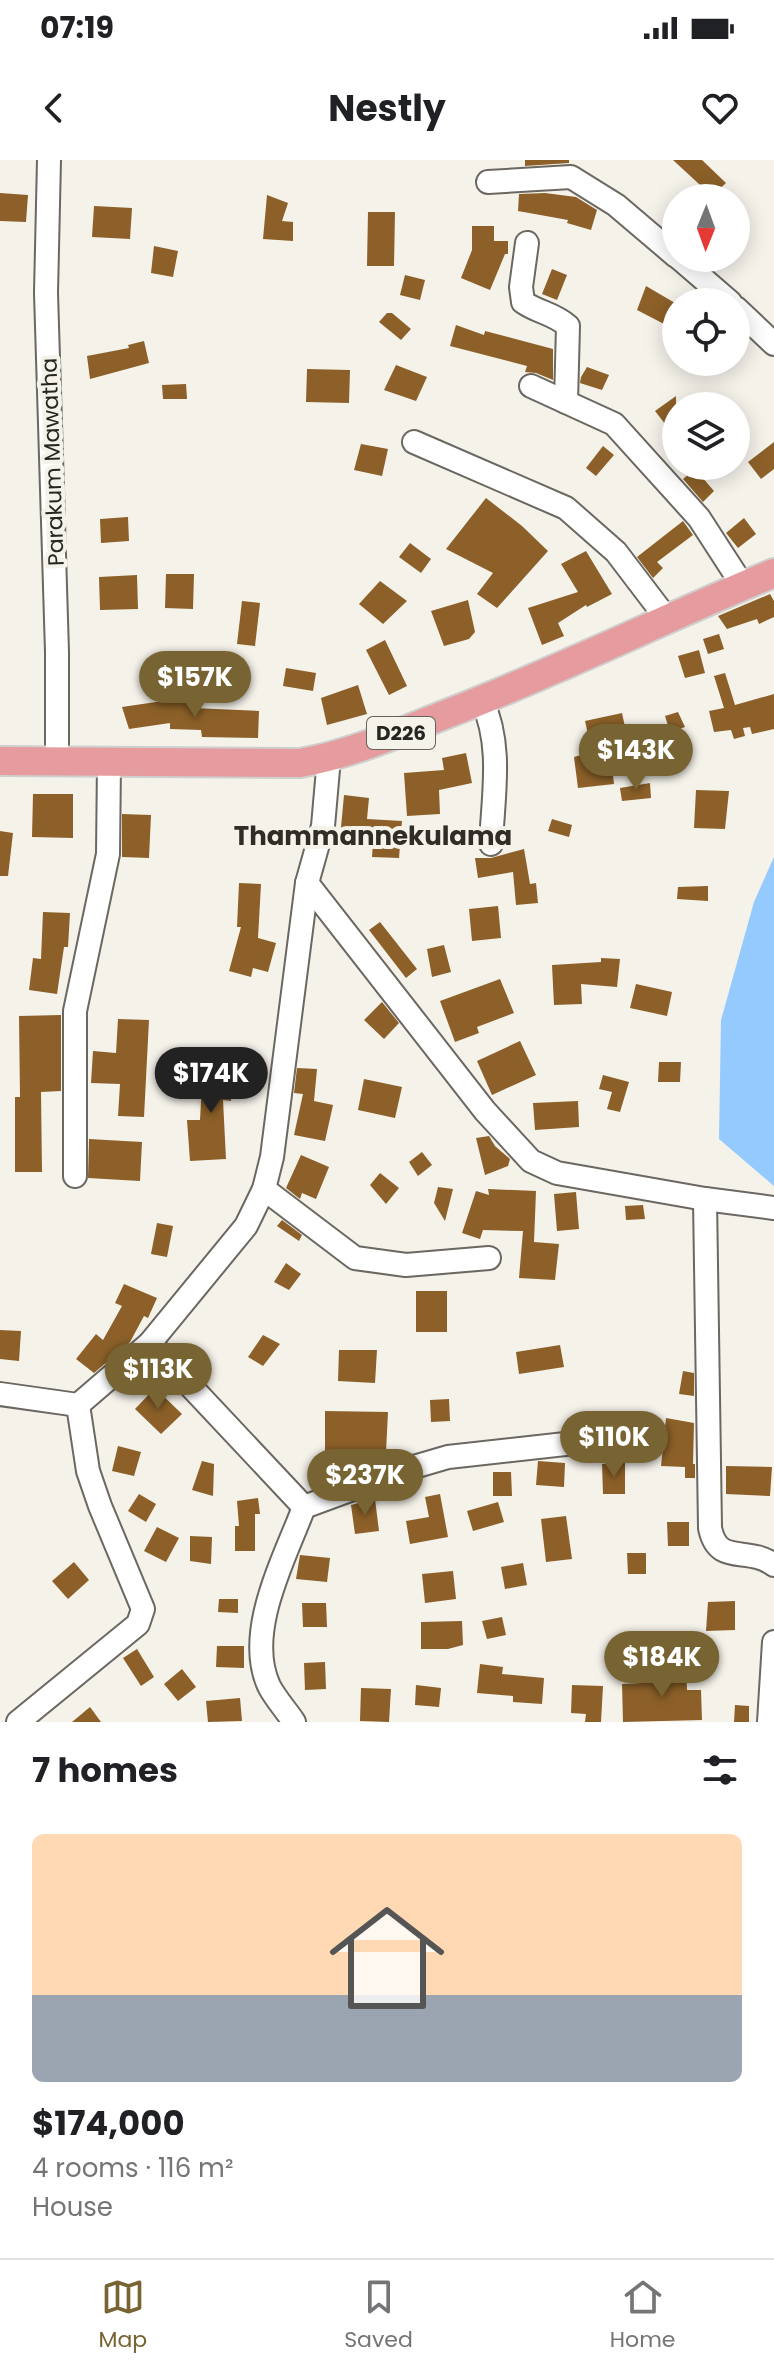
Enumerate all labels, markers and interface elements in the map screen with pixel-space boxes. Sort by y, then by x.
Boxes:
text: 07:19 [40,6,114,49]
text: Nestly [328,83,446,134]
icon: back [32,86,76,130]
icon: heart [698,86,742,130]
north arrow [662,184,750,272]
map controls [662,184,750,480]
button: locate [662,288,750,376]
street label: Parakum Mawatha [33,357,72,567]
button: layers [662,392,750,480]
pin: $157K [139,651,251,719]
text: $157K [157,659,233,695]
road number: D226 [367,717,435,749]
pin: $143K [580,724,692,792]
text: $143K [597,732,675,768]
district label: Thammannekulama [234,818,512,854]
pin: $174K [155,1047,267,1115]
text: $174K [173,1055,249,1091]
pin: $113K [102,1343,214,1411]
text: $113K [123,1351,193,1387]
pin: $110K [558,1411,670,1479]
text: $110K [578,1419,650,1455]
pin: $237K [309,1449,421,1517]
text: $237K [325,1457,405,1493]
pin: $184K [606,1631,718,1699]
text: $184K [622,1639,702,1675]
text: 7 homes [32,1746,178,1794]
icon: filters [698,1748,742,1792]
icon: home [315,1886,459,2030]
text: $174,000 [32,2099,185,2147]
text: 4 rooms · 116 m² [32,2150,233,2186]
text: House [32,2189,113,2225]
tab: Map [99,2275,147,2356]
tab: Saved [344,2275,413,2356]
tab: Home [610,2275,675,2356]

